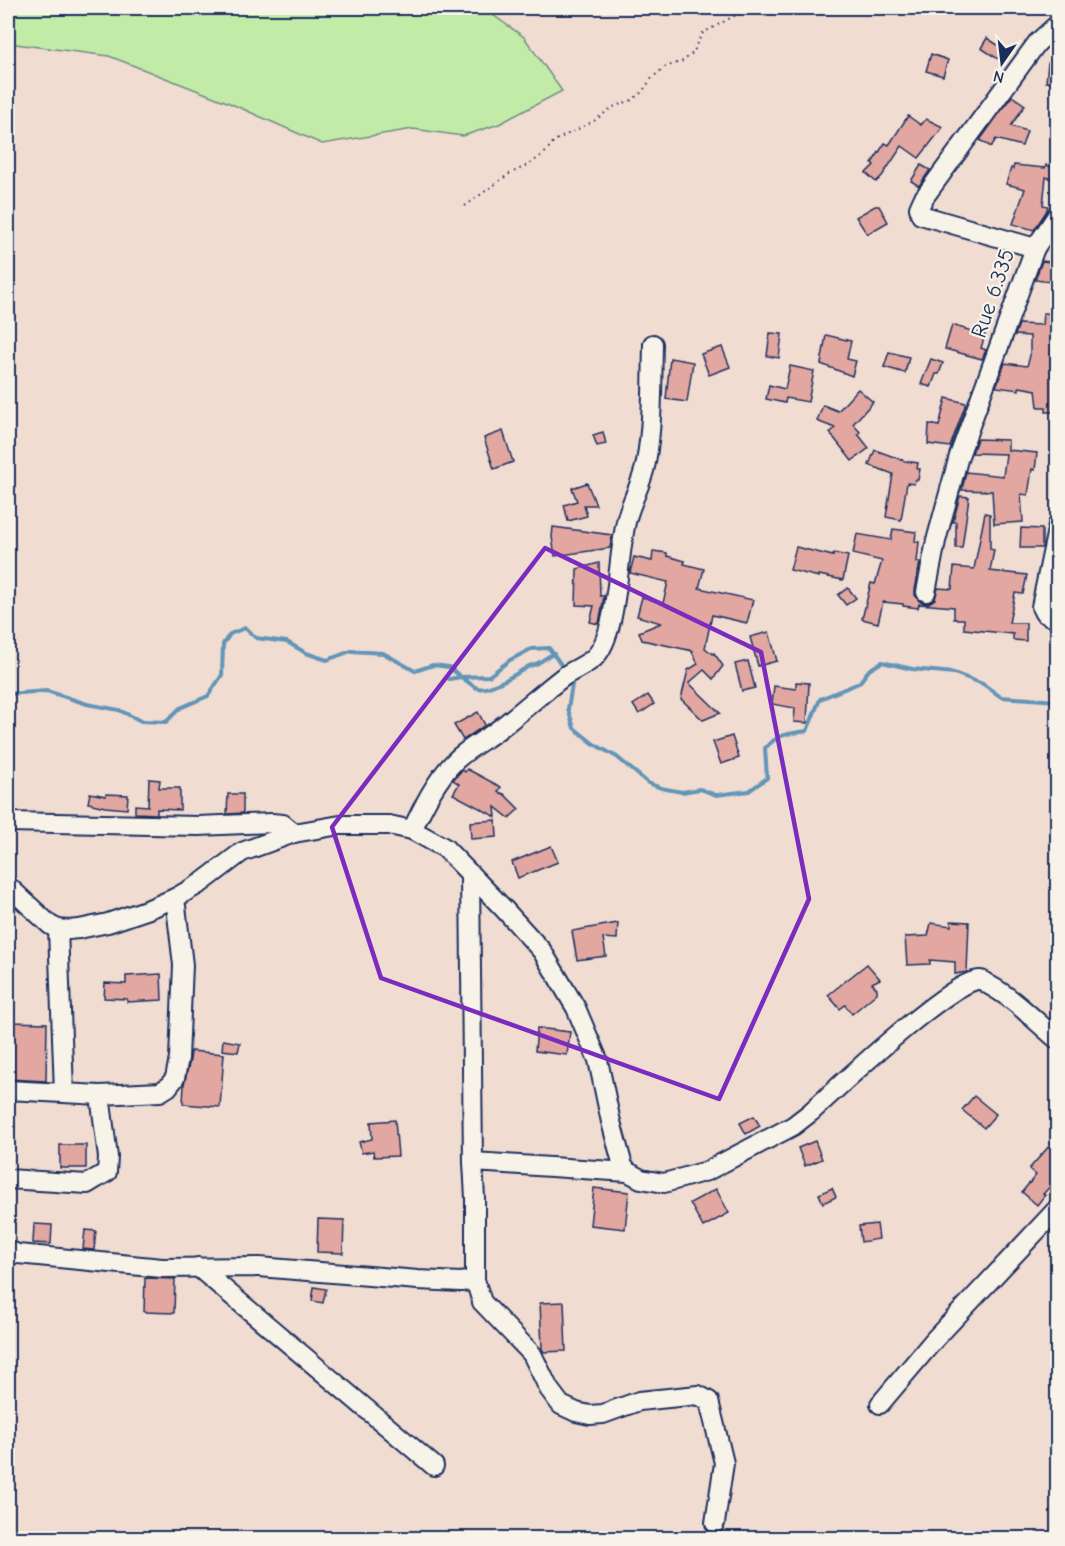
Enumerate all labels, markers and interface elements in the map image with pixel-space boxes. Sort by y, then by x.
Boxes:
north arrow [972,33,1032,93]
text: N [991,67,1006,87]
street label: Rue 6.335 [966,246,1020,341]

